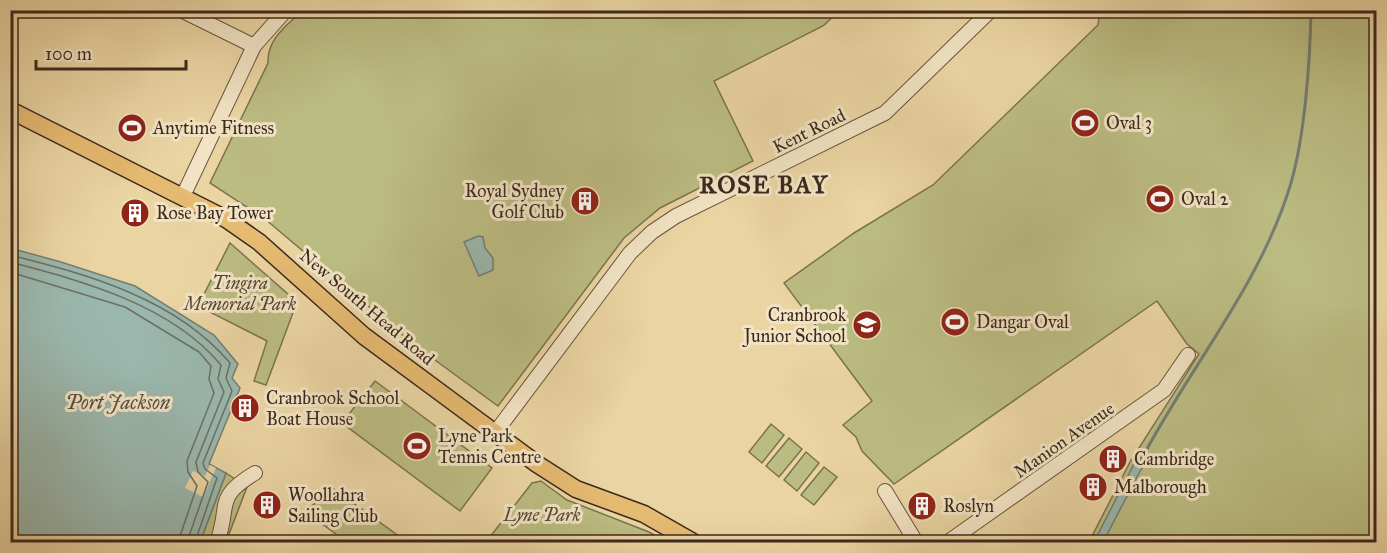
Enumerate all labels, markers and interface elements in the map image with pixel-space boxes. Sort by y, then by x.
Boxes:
scale bar [36,33,186,71]
text: 100 m [45,43,92,65]
street label: Kent Road [769,104,849,158]
sports icon: Oval 3 [1069,107,1101,139]
sports icon: Anytime Fitness [116,112,148,144]
place label: Oval 3 [1106,112,1152,134]
place label: Anytime Fitness [152,117,274,139]
district label: ROSE BAY [699,170,829,200]
place label: Royal Sydney Golf Club [465,180,565,223]
sports icon: Oval 2 [1144,183,1176,215]
building icon: Royal Sydney Golf Club [569,185,601,217]
place label: Oval 2 [1181,188,1229,210]
building icon: Rose Bay Tower [119,197,151,229]
place label: Rose Bay Tower [156,202,273,224]
street label: New South Head Road [295,244,439,370]
park label: Tingira Memorial Park [182,272,296,315]
place label: Cranbrook Junior School [742,304,847,348]
sports icon: Dangar Oval [939,306,971,338]
school or university icon: Cranbrook Junior School [851,309,883,341]
place label: Dangar Oval [976,311,1069,334]
place label: Cranbrook School Boat House [266,387,399,430]
water label: Port Jackson [66,390,171,414]
building icon: Cranbrook School Boat House [229,392,261,424]
street label: Manion Avenue [1010,397,1118,483]
place label: Lyne Park Tennis Centre [438,425,541,468]
sports icon: Lyne Park Tennis Centre [401,430,433,462]
building icon: Cambridge [1097,443,1129,475]
place label: Cambridge [1134,448,1214,471]
building icon: Malborough [1077,471,1109,503]
place label: Malborough [1114,476,1207,499]
place label: Woollahra Sailing Club [288,484,378,528]
building icon: Woollahra Sailing Club [251,489,283,521]
building icon: Roslyn [906,490,938,522]
place label: Roslyn [943,495,994,517]
park label: Lyne Park [503,504,580,526]

